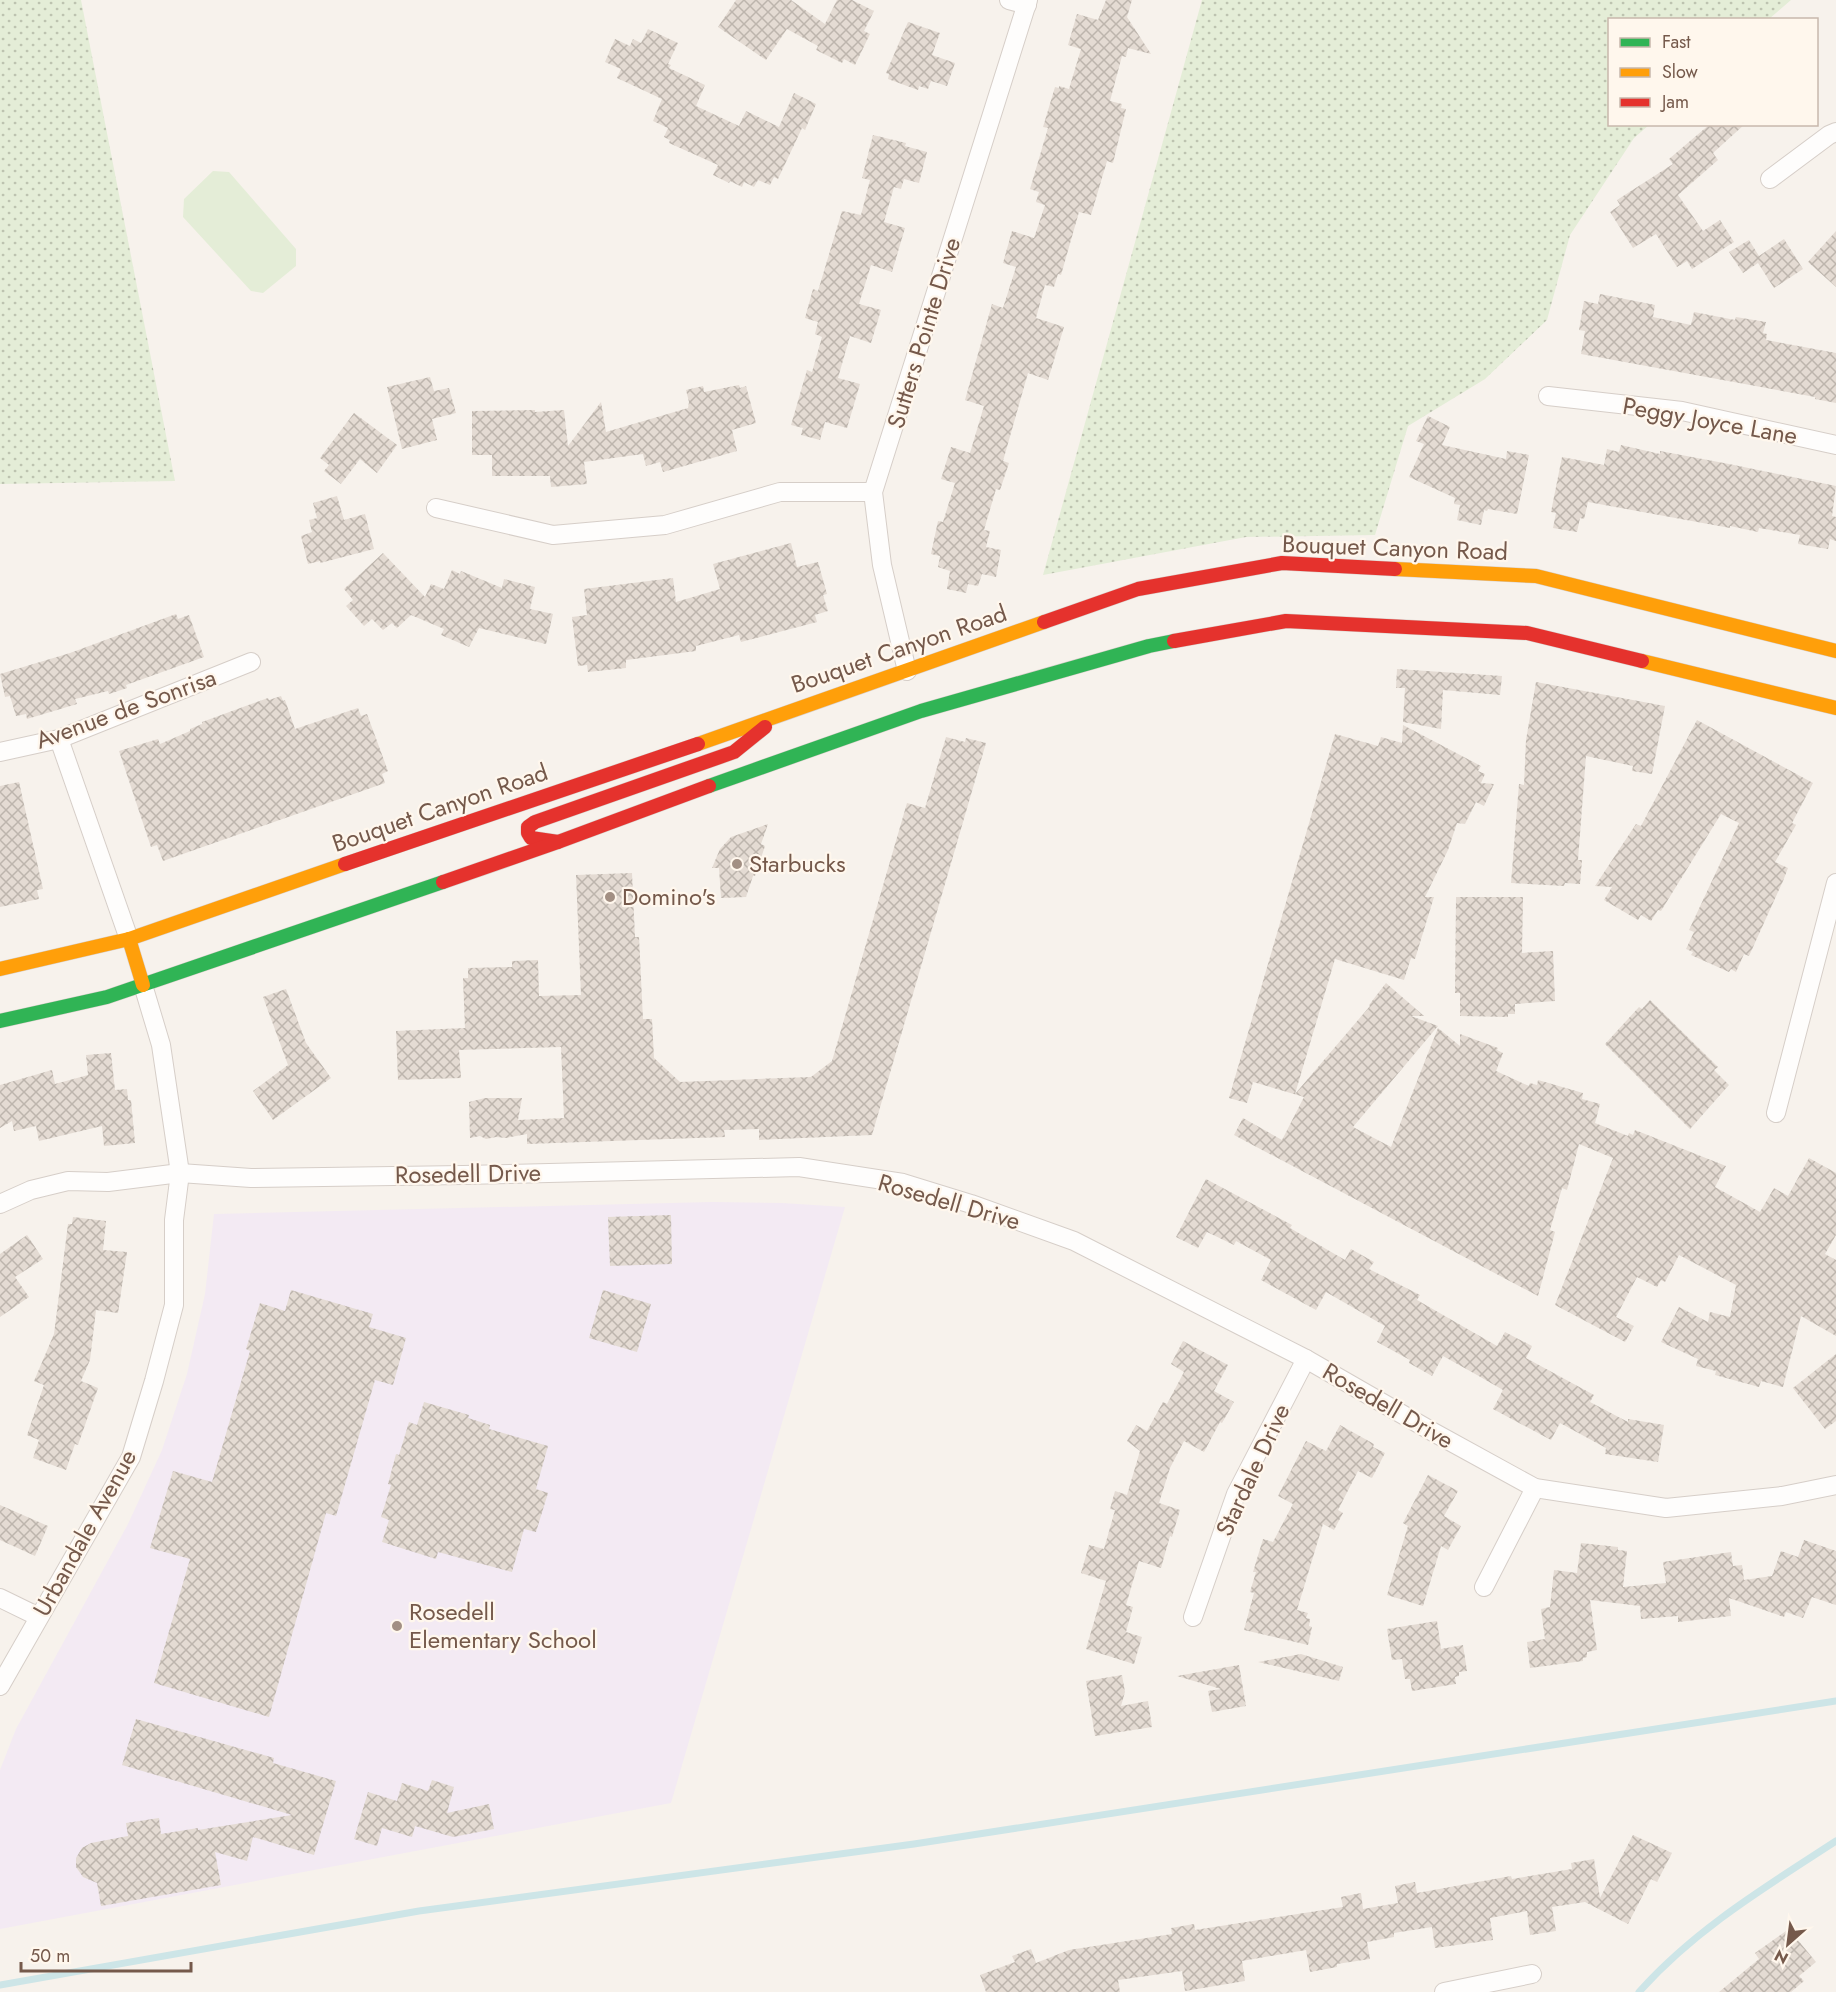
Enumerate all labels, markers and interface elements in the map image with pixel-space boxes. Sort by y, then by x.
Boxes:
legend [1608,18,1818,126]
text: Fast [1662,29,1691,55]
text: Slow [1662,59,1699,85]
text: Jam [1660,89,1689,115]
street label: Sutters Pointe Drive [878,233,969,433]
street label: Peggy Joyce Lane [1620,388,1800,453]
street label: Bouquet Canyon Road [1281,526,1509,569]
street label: Bouquet Canyon Road [786,595,1011,702]
street label: Avenue de Sonrisa [31,660,221,757]
street label: Bouquet Canyon Road [327,754,552,861]
place label: Starbucks [749,846,846,881]
marker: Starbucks [730,857,744,871]
place label: Domino's [622,879,715,914]
marker: Domino's [603,890,617,904]
street label: Rosedell Drive [395,1155,541,1192]
street label: Rosedell Drive [874,1165,1024,1238]
street label: Rosedell Drive [1316,1354,1460,1457]
street label: Stardale Drive [1207,1398,1298,1542]
street label: Urbandale Avenue [24,1443,145,1623]
place label: Rosedell Elementary School [409,1594,597,1657]
marker: Rosedell Elementary School [390,1619,404,1633]
north arrow [1758,1914,1818,1974]
scale bar [21,1935,190,1973]
text: 50 m [30,1943,70,1969]
text: N [1770,1944,1792,1970]

